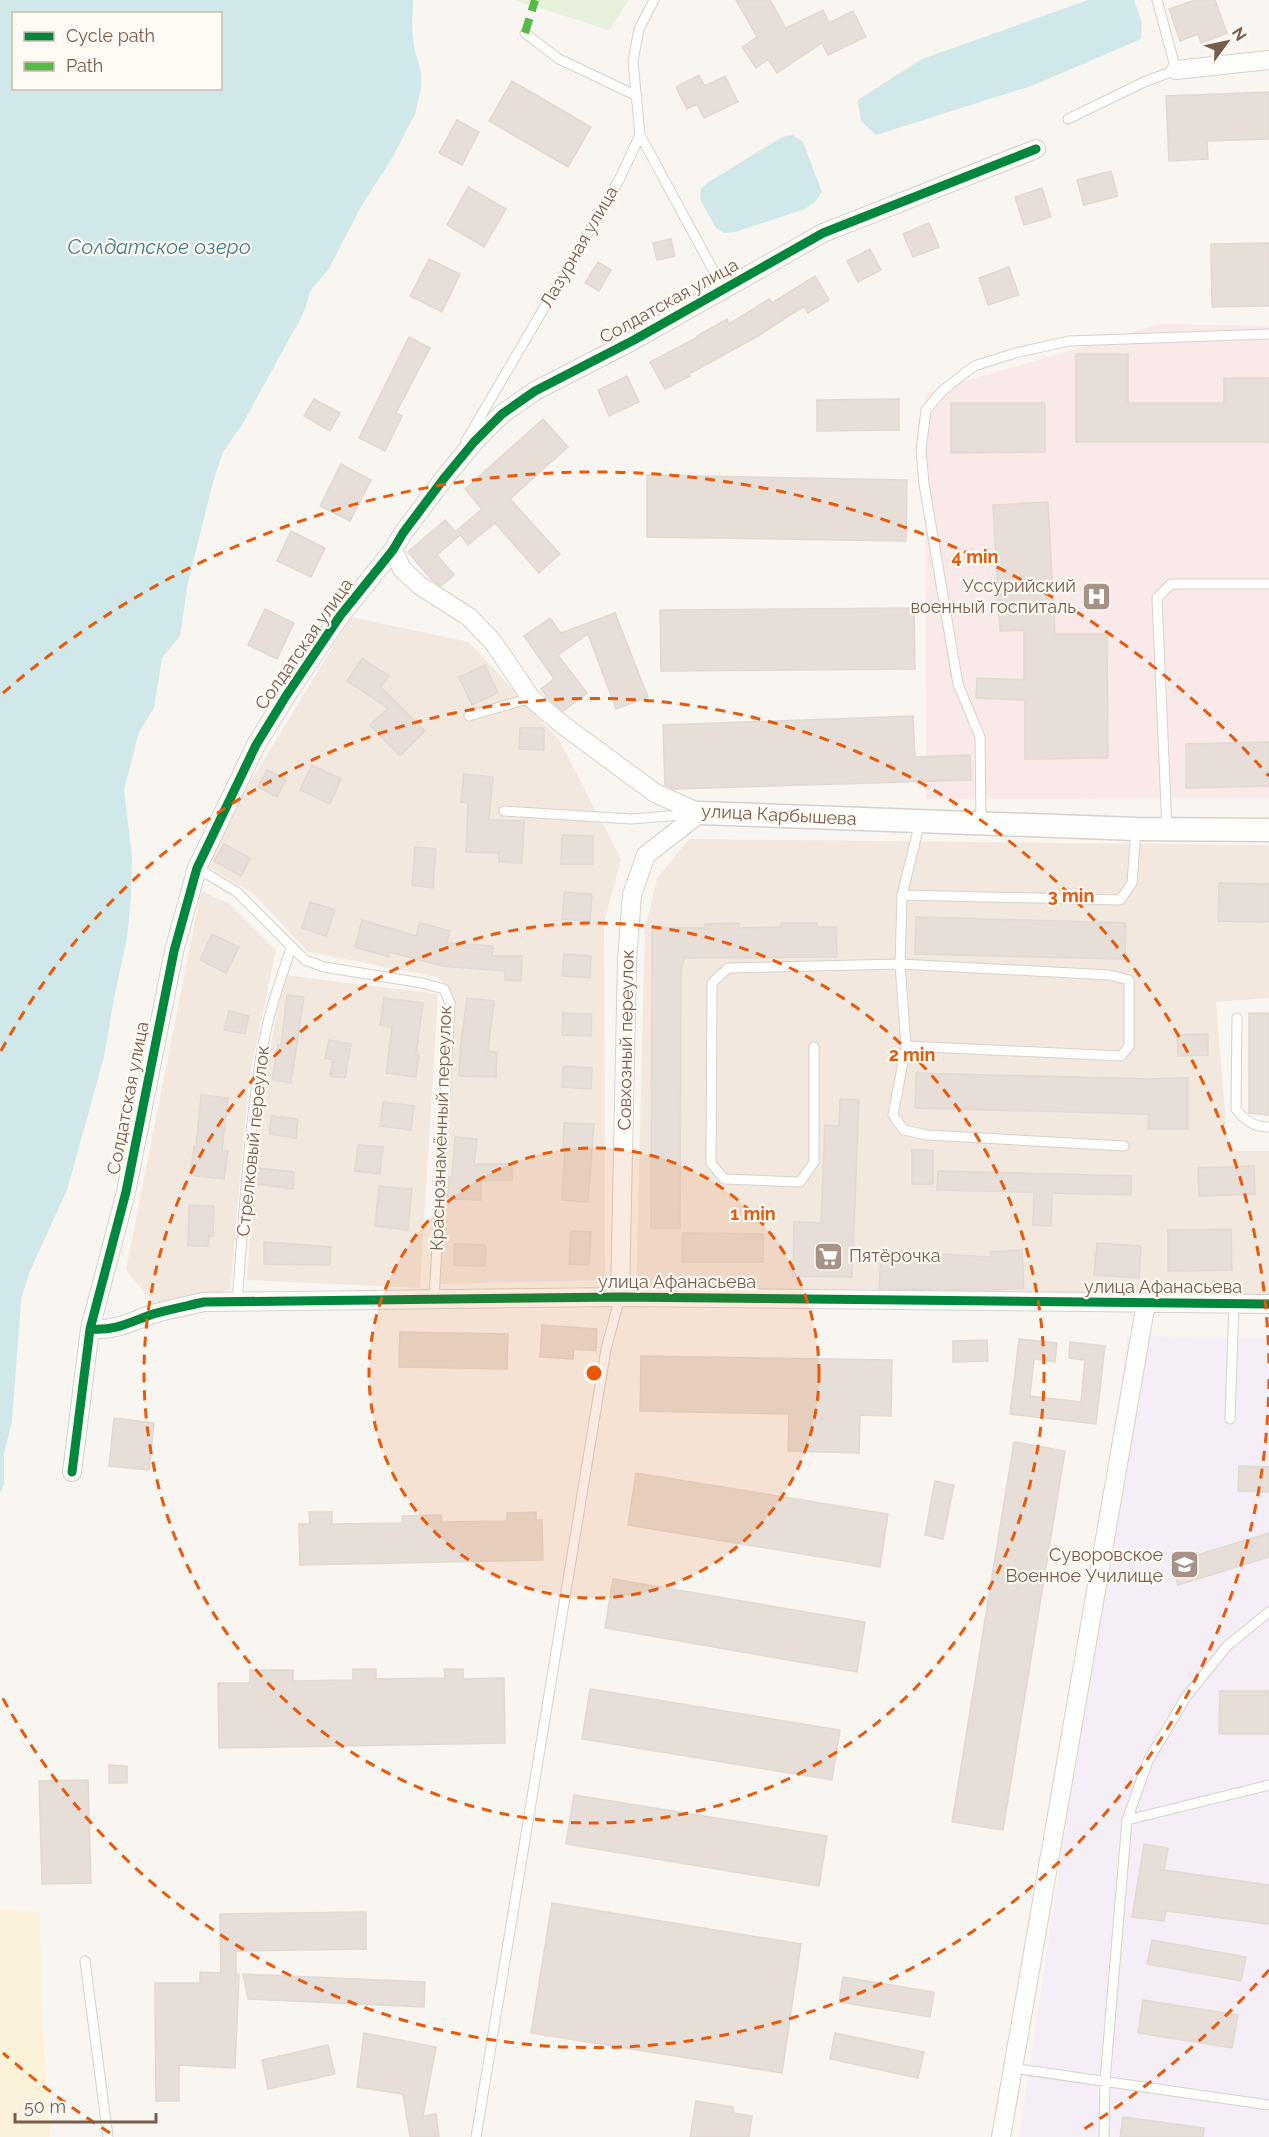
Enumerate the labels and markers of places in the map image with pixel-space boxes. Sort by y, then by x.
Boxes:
place label: Уссурийский военный госпиталь [910,575,1076,617]
hospital icon: Уссурийский военный госпиталь [1081,580,1113,612]
supermarket icon: Пятёрочка [812,1240,844,1272]
place label: Пятёрочка [849,1245,941,1266]
centre of rings [584,1363,604,1383]
place label: Суворовское Военное Училище [1006,1544,1163,1586]
school or university icon: Суворовское Военное Училище [1168,1549,1200,1581]

